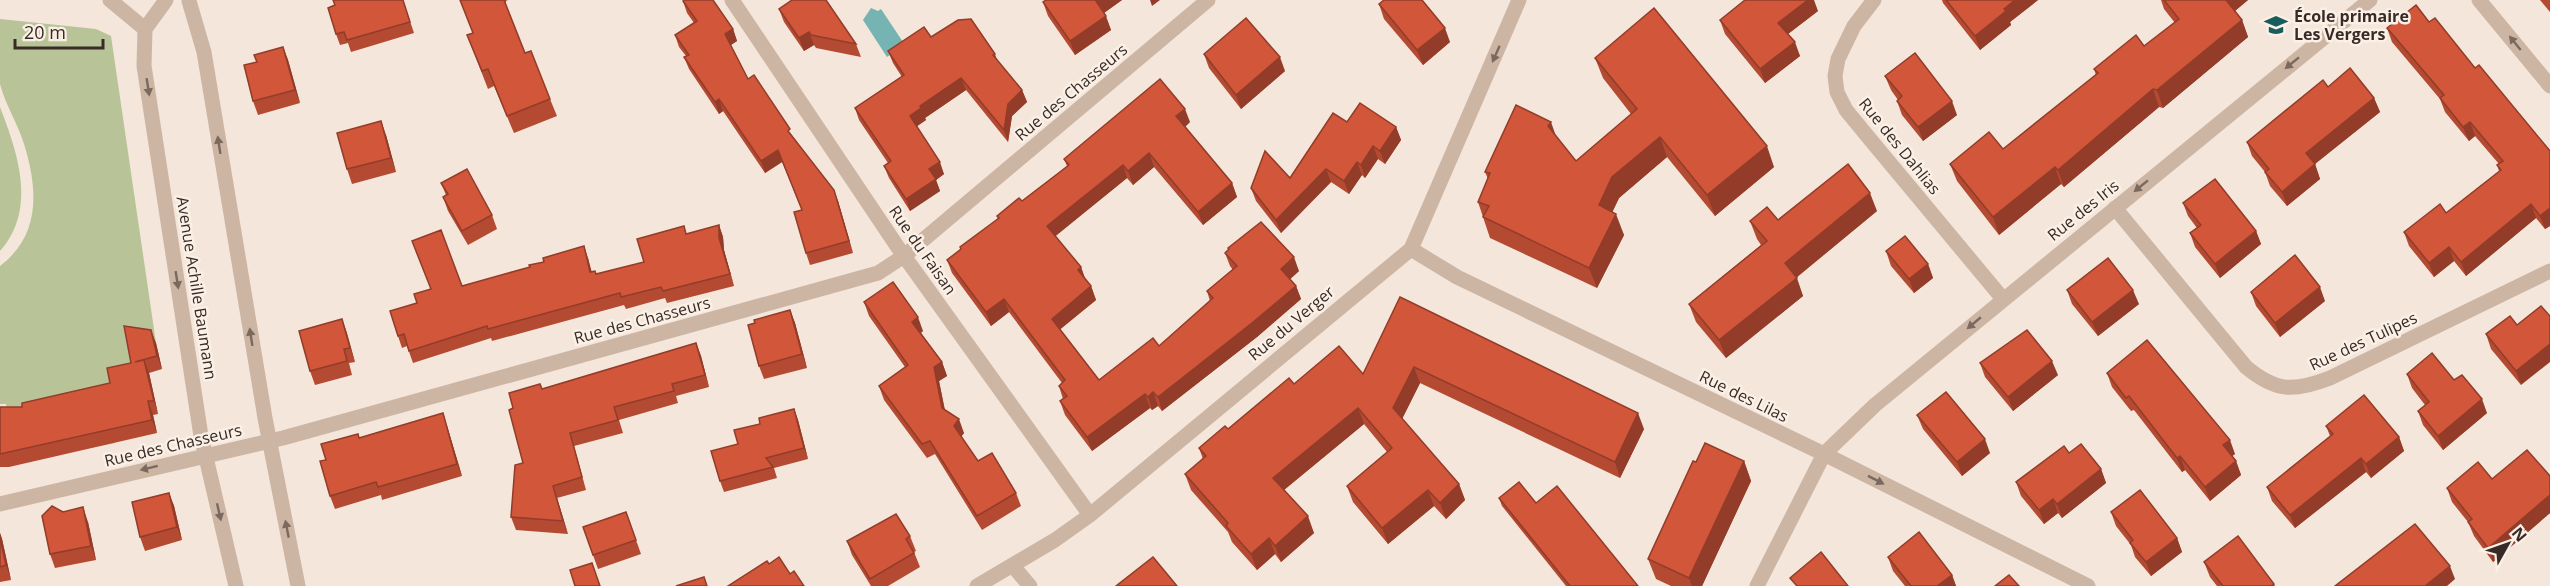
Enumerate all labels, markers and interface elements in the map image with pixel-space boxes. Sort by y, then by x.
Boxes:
place label: École primaire Les Vergers [2294,5,2409,45]
scale bar [15,12,104,50]
school or university icon: École primaire Les Vergers [2263,12,2289,38]
text: 20 m [24,20,66,44]
one-way arrow [2508,35,2521,51]
street label: Rue des Chasseurs [1010,38,1132,146]
one-way arrow [1491,45,1501,63]
one-way arrow [2285,57,2300,69]
one-way arrow [143,78,152,97]
street label: Rue des Dahlias [1854,93,1946,199]
one-way arrow [215,135,224,154]
street label: Rue des Iris [2043,174,2123,246]
one-way arrow [2133,180,2149,193]
street label: Avenue Achille Baumann [172,195,222,381]
street label: Rue du Faisan [884,201,962,299]
one-way arrow [173,271,182,290]
street label: Rue du Verger [1243,280,1339,365]
street label: Rue des Chasseurs [571,291,713,349]
street label: Rue des Tulipes [2306,306,2420,376]
one-way arrow [1967,316,1982,329]
one-way arrow [246,327,255,346]
street label: Rue des Lilas [1696,365,1792,427]
street label: Rue des Chasseurs [102,418,244,472]
one-way arrow [140,464,158,474]
one-way arrow [1868,475,1885,485]
one-way arrow [214,503,224,521]
north arrow [2478,514,2538,574]
one-way arrow [282,519,291,538]
text: N [2507,522,2532,546]

